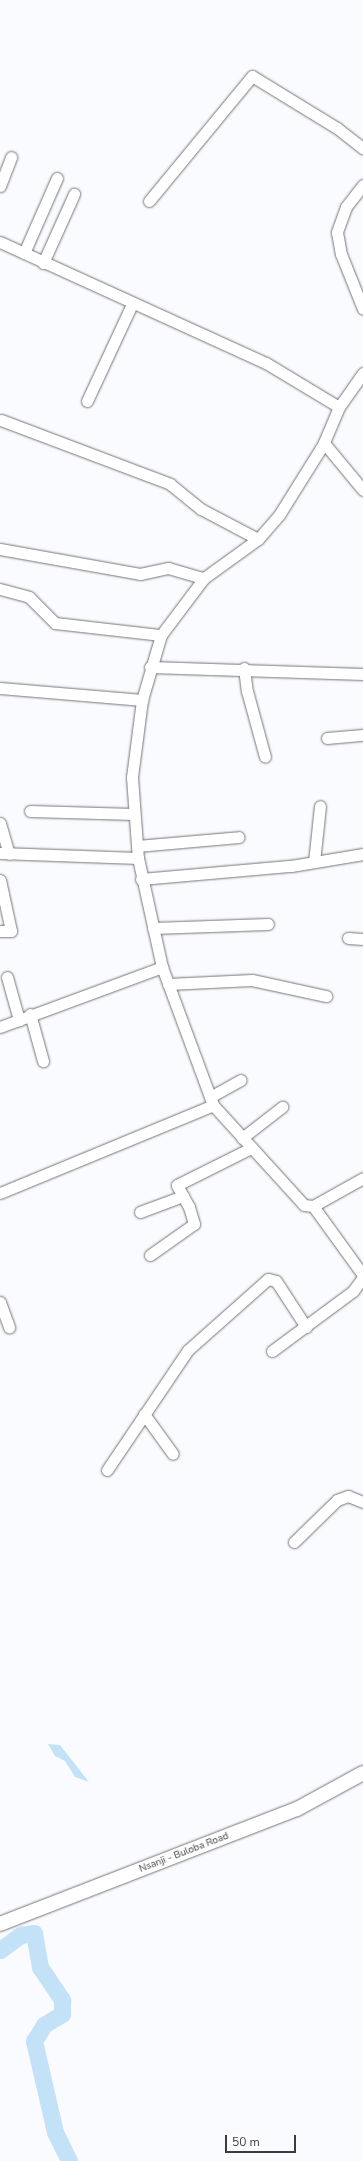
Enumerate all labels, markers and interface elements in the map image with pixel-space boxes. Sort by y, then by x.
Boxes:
street label: Nsanji - Buloba Road [137,1830,231,1876]
scale bar [227,2127,298,2153]
text: 50 m [232,2134,260,2150]

